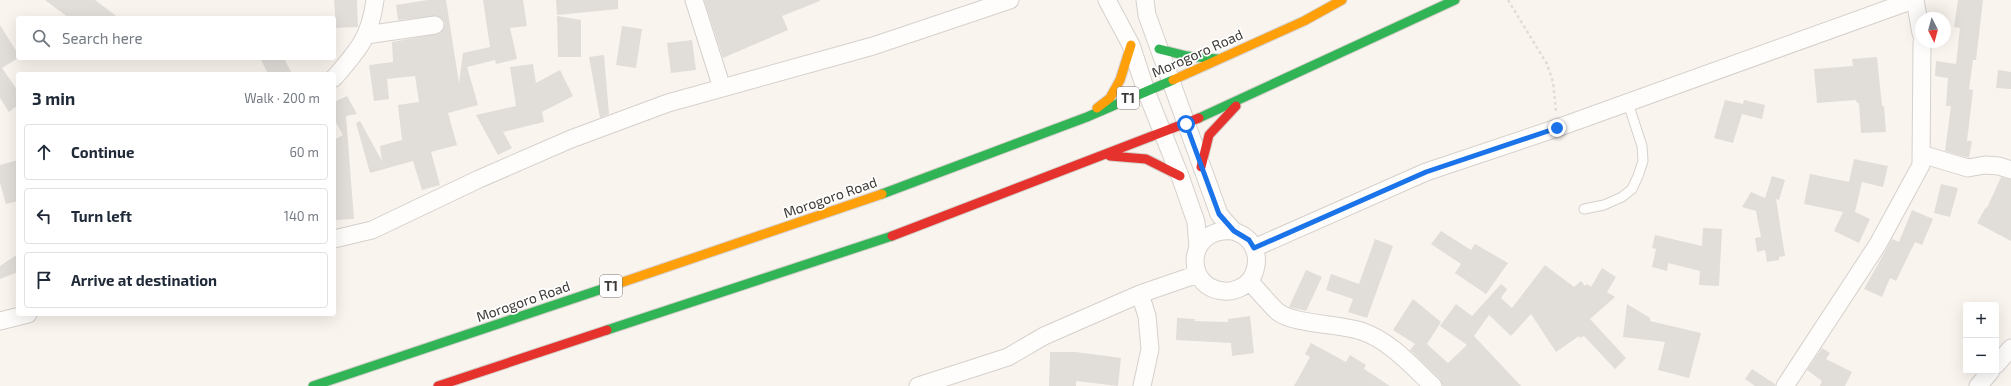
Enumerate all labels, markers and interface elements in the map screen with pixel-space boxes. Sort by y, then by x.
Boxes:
north arrow [1915,12,1951,48]
search box [16,16,336,60]
street label: Morogoro Road [1149,25,1245,81]
icon: search [30,27,52,49]
text: Search here [62,29,143,47]
road number: T1 [1117,87,1139,109]
text: 3 min [32,88,75,108]
text: Walk · 200 m [244,90,320,106]
route start [1177,115,1195,133]
route end [1548,119,1566,137]
icon: ahead [33,141,55,163]
text: Continue [71,143,134,161]
text: 60 m [289,144,319,160]
street label: Morogoro Road [781,173,879,221]
icon: left [33,205,55,227]
text: Turn left [71,207,132,225]
text: 140 m [284,208,319,224]
icon: arrive [33,269,55,291]
text: Arrive at destination [71,271,217,289]
road number: T1 [600,275,622,297]
street label: Morogoro Road [474,277,572,325]
map controls [1963,302,1999,374]
button: + [1963,302,1999,338]
button: − [1963,338,1999,374]

